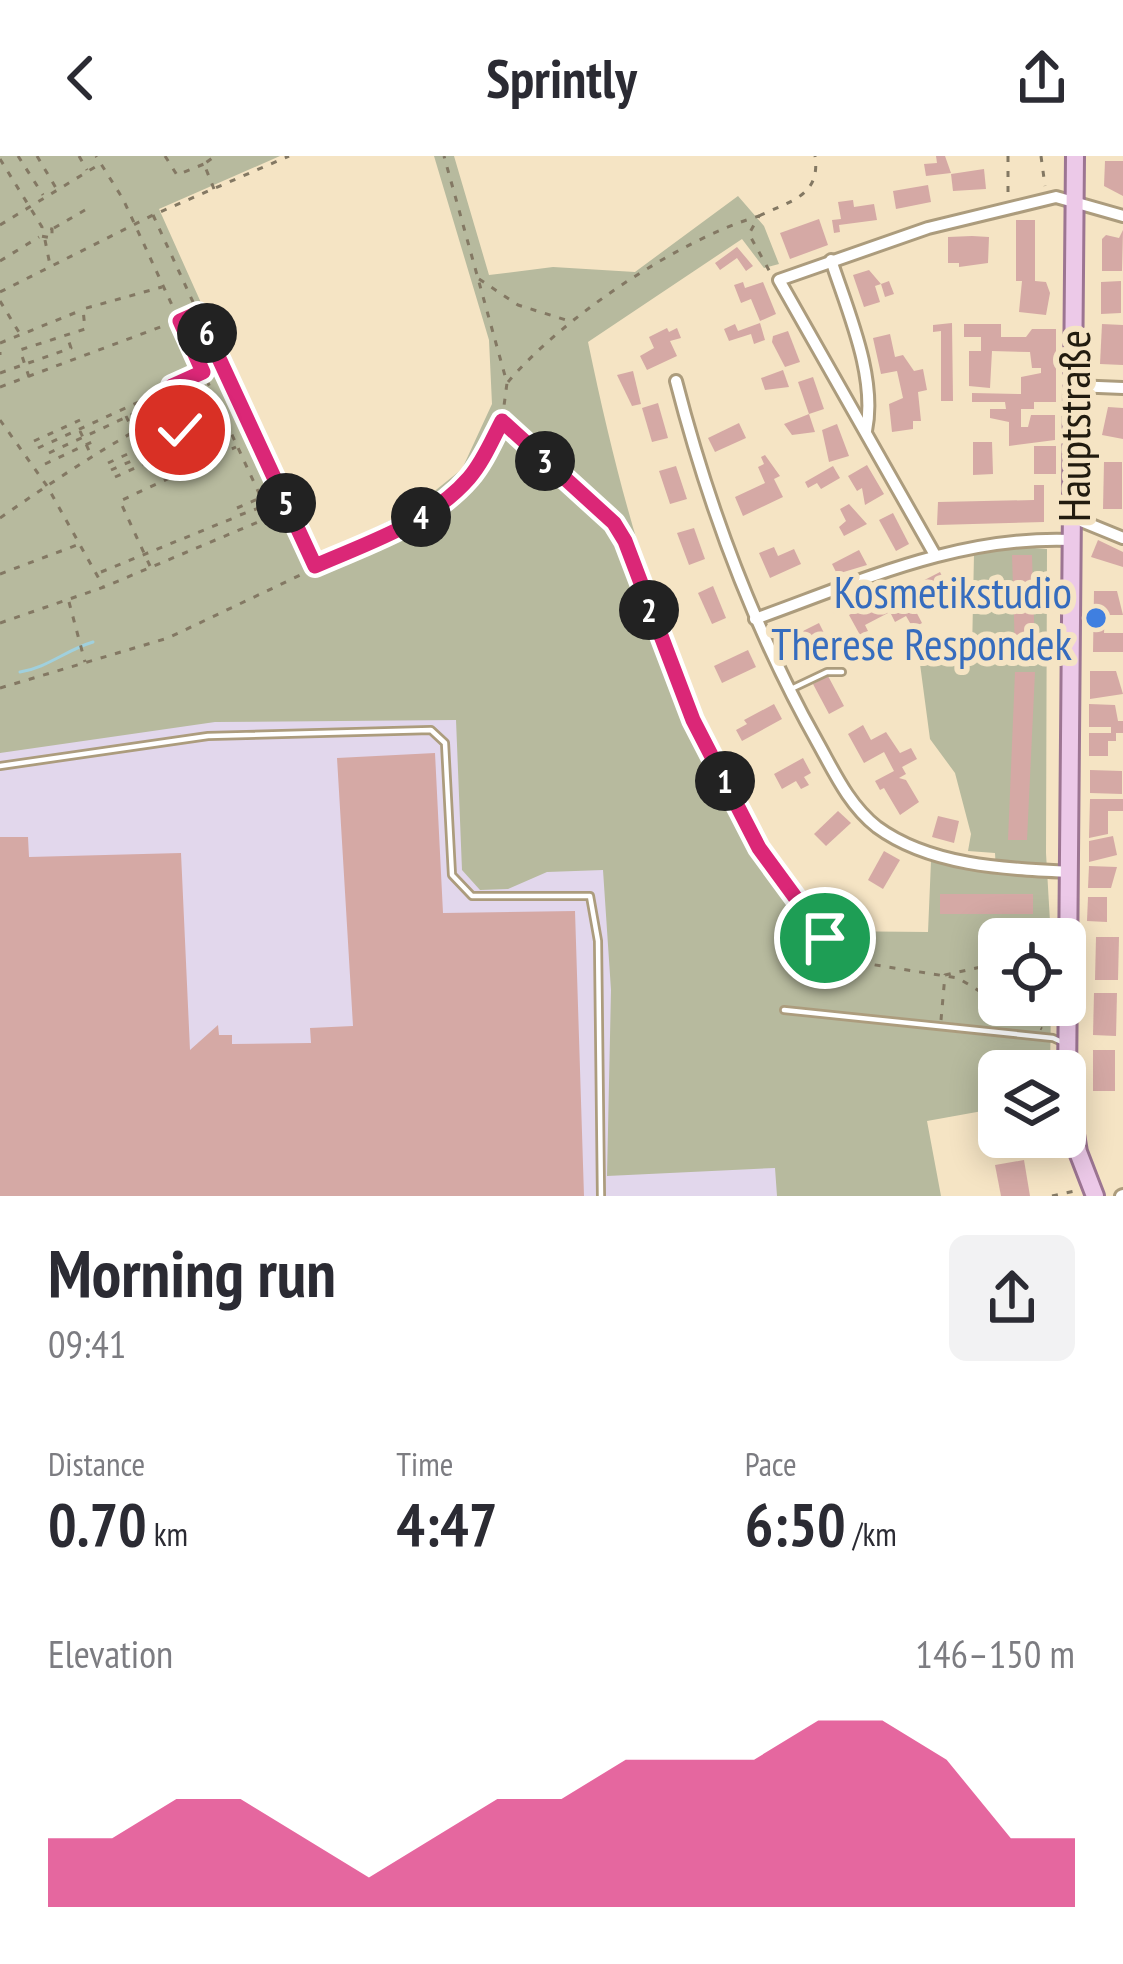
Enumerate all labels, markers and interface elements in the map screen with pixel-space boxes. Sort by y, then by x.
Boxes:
text: Sprintly [486,43,637,113]
icon: back [48,45,114,111]
icon: share [1009,45,1075,111]
pin: 6 [177,303,237,363]
text: 6 [199,311,215,354]
street label: Hauptstraße [1044,330,1102,522]
pin [129,379,231,481]
icon: check [147,397,213,463]
pin: 3 [515,431,575,491]
text: 3 [537,439,553,482]
pin: 5 [256,473,316,533]
text: 5 [278,481,294,524]
pin: 4 [391,487,451,547]
text: 4 [413,495,429,538]
place label: Kosmetikstudio Therese Respondek [771,562,1073,672]
pin: 2 [619,580,679,640]
text: 2 [641,588,657,631]
marker: Kosmetikstudio Therese Respondek [1083,605,1109,631]
pin: 1 [695,751,755,811]
text: 1 [717,759,733,802]
pin [774,887,876,989]
icon: arrive [792,905,858,971]
map controls [978,918,1086,1158]
button: locate [978,918,1086,1026]
button: layers [978,1050,1086,1158]
text: Morning run [48,1230,336,1315]
button: share [949,1235,1075,1361]
text: 09:41 [48,1318,126,1369]
text: Distance [48,1442,145,1485]
text: Time [396,1442,453,1485]
text: Pace [745,1442,797,1485]
text: 0.70 [48,1485,147,1563]
text: 4:47 [396,1485,497,1563]
text: 6:50 [745,1485,846,1563]
text: km [147,1512,188,1555]
text: /km [846,1512,897,1555]
text: Elevation [48,1628,173,1679]
text: 146–150 m [915,1628,1075,1679]

